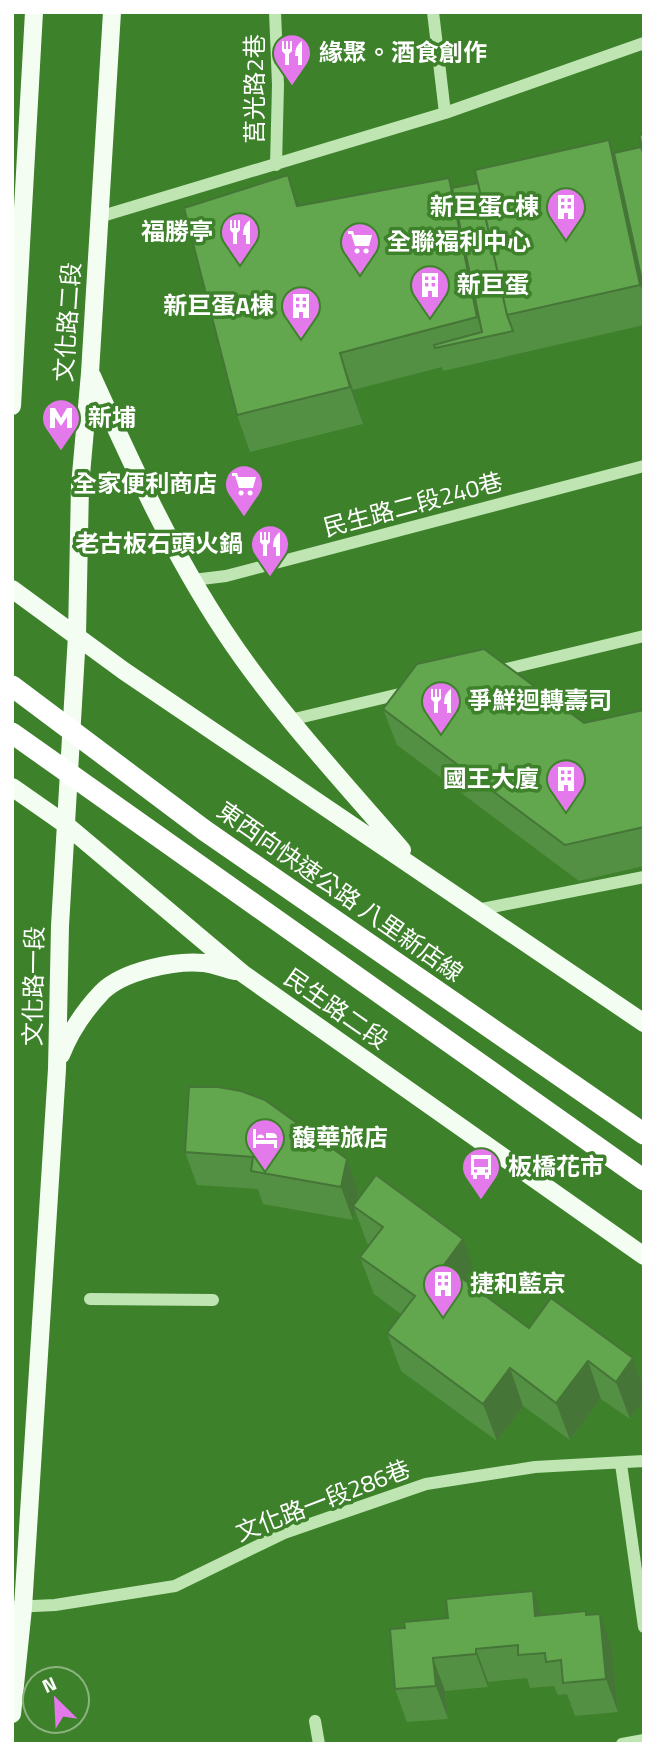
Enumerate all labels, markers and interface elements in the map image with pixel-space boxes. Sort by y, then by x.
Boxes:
restaurant icon: 緣聚。酒食創作 [271,32,313,87]
street label: 莒光路2巷 [236,34,272,144]
place label: 緣聚。酒食創作 [319,34,487,70]
building icon: 新巨蛋C棟 [545,186,587,241]
place label: 新巨蛋C棟 [430,188,539,224]
restaurant icon: 福勝亭 [219,211,261,266]
place label: 福勝亭 [141,213,213,249]
supermarket icon: 全聯福利中心 [339,221,381,276]
place label: 全聯福利中心 [387,223,531,259]
street label: 文化路二段 [45,261,89,383]
building icon: 新巨蛋 [409,264,451,319]
place label: 新巨蛋 [457,266,529,302]
building icon: 新巨蛋A棟 [280,285,322,340]
place label: 新巨蛋A棟 [164,287,274,323]
metro station icon: 新埔 [40,397,82,452]
place label: 新埔 [88,399,136,435]
supermarket icon: 全家便利商店 [223,463,265,518]
street label: 民生路二段240巷 [319,463,506,545]
place label: 全家便利商店 [73,465,217,501]
restaurant icon: 老古板石頭火鍋 [249,523,291,578]
place label: 老古板石頭火鍋 [75,525,243,561]
restaurant icon: 爭鮮迴轉壽司 [420,680,462,735]
place label: 爭鮮迴轉壽司 [468,682,612,718]
building icon: 國王大廈 [545,758,587,813]
place label: 國王大廈 [443,760,539,796]
street label: 東西向快速公路 八里新店線 [210,792,471,990]
street label: 文化路一段 [14,926,52,1046]
street label: 民生路二段 [277,959,396,1057]
hotel icon: 馥華旅店 [244,1117,286,1172]
place label: 馥華旅店 [292,1119,388,1155]
bus stop icon: 板橋花市 [460,1146,502,1201]
place label: 板橋花市 [508,1148,604,1184]
building icon: 捷和藍京 [422,1263,464,1318]
place label: 捷和藍京 [470,1265,566,1301]
street label: 文化路一段286巷 [230,1450,415,1550]
north arrow [21,1665,91,1735]
text: N [37,1668,61,1700]

